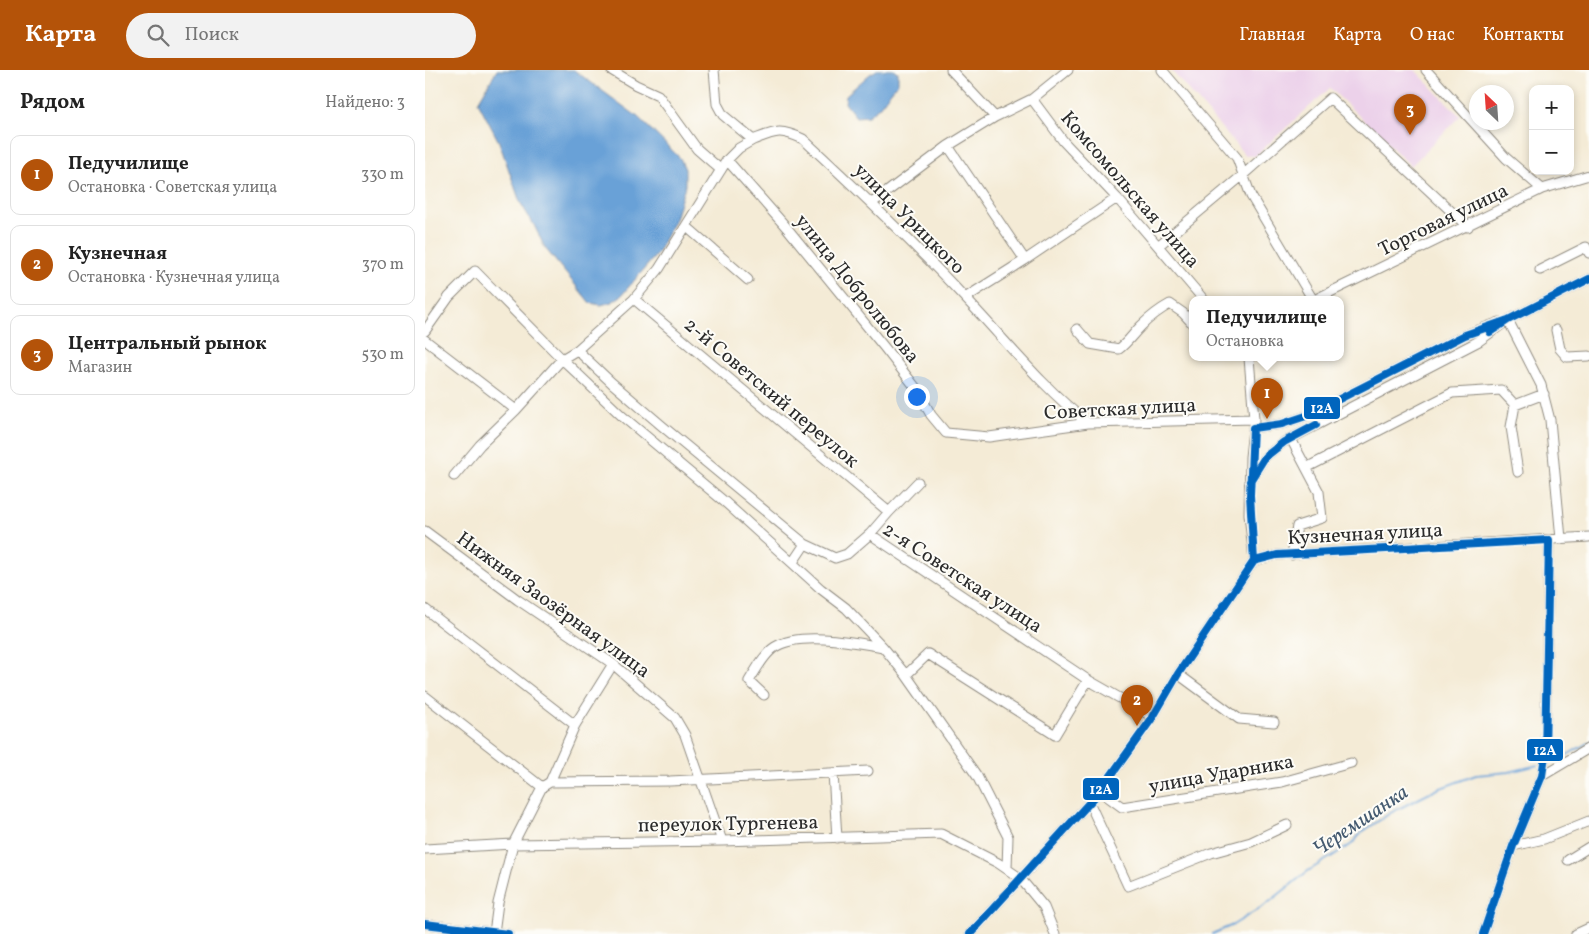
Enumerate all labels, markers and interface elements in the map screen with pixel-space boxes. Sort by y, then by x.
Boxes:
search box [126,13,476,58]
text: Карта [25,18,96,52]
icon: search [144,21,172,49]
text: Поиск [184,22,239,48]
text: Главная [1239,23,1305,48]
text: Карта [1333,23,1382,48]
text: О нас [1410,23,1455,48]
text: Контакты [1483,23,1564,48]
north arrow [1469,85,1514,130]
map controls [1529,85,1574,175]
button: + [1529,85,1574,130]
text: Рядом [20,88,85,117]
text: Найдено: 3 [325,92,405,114]
pin: 3 [1394,94,1426,135]
street label: Комсомольская улица [1053,106,1206,275]
button: − [1529,130,1574,175]
text: Педучилище [68,151,189,177]
street label: улица Урицкого [847,157,971,281]
text: 1 [34,164,40,186]
text: 330 m [361,164,404,186]
text: Остановка · Советская улица [68,177,277,199]
street label: Торговая улица [1374,177,1513,264]
street label: улица Добролюбова [787,209,926,370]
text: Кузнечная [68,241,167,267]
text: 2 [33,254,41,276]
text: 370 m [362,254,404,276]
text: Остановка · Кузнечная улица [68,267,280,289]
popup [1189,296,1344,361]
text: Педучилище [1206,305,1327,331]
street label: 2-й Советский переулок [677,312,865,475]
text: Центральный рынок [68,331,267,357]
text: Остановка [1206,331,1284,353]
text: 3 [33,344,41,366]
text: 530 m [361,344,404,366]
text: Магазин [68,357,132,379]
pin: 1 [1251,378,1283,419]
your location [904,384,930,410]
street label: Советская улица [1043,392,1197,428]
line badge: 12А [1303,396,1341,420]
text: 12А [1311,400,1333,419]
street label: 2-я Советская улица [876,516,1047,641]
street label: Кузнечная улица [1287,517,1444,553]
street label: Нижняя Заозёрная улица [450,526,655,686]
pin: 2 [1121,685,1153,726]
line badge: 12А [1526,738,1564,762]
text: 12А [1534,742,1556,761]
street label: улица Ударника [1147,748,1296,802]
line badge: 12А [1082,777,1120,801]
water label: Черемшанка [1307,778,1414,864]
text: 12А [1090,781,1112,800]
street label: переулок Тургенева [638,809,819,841]

